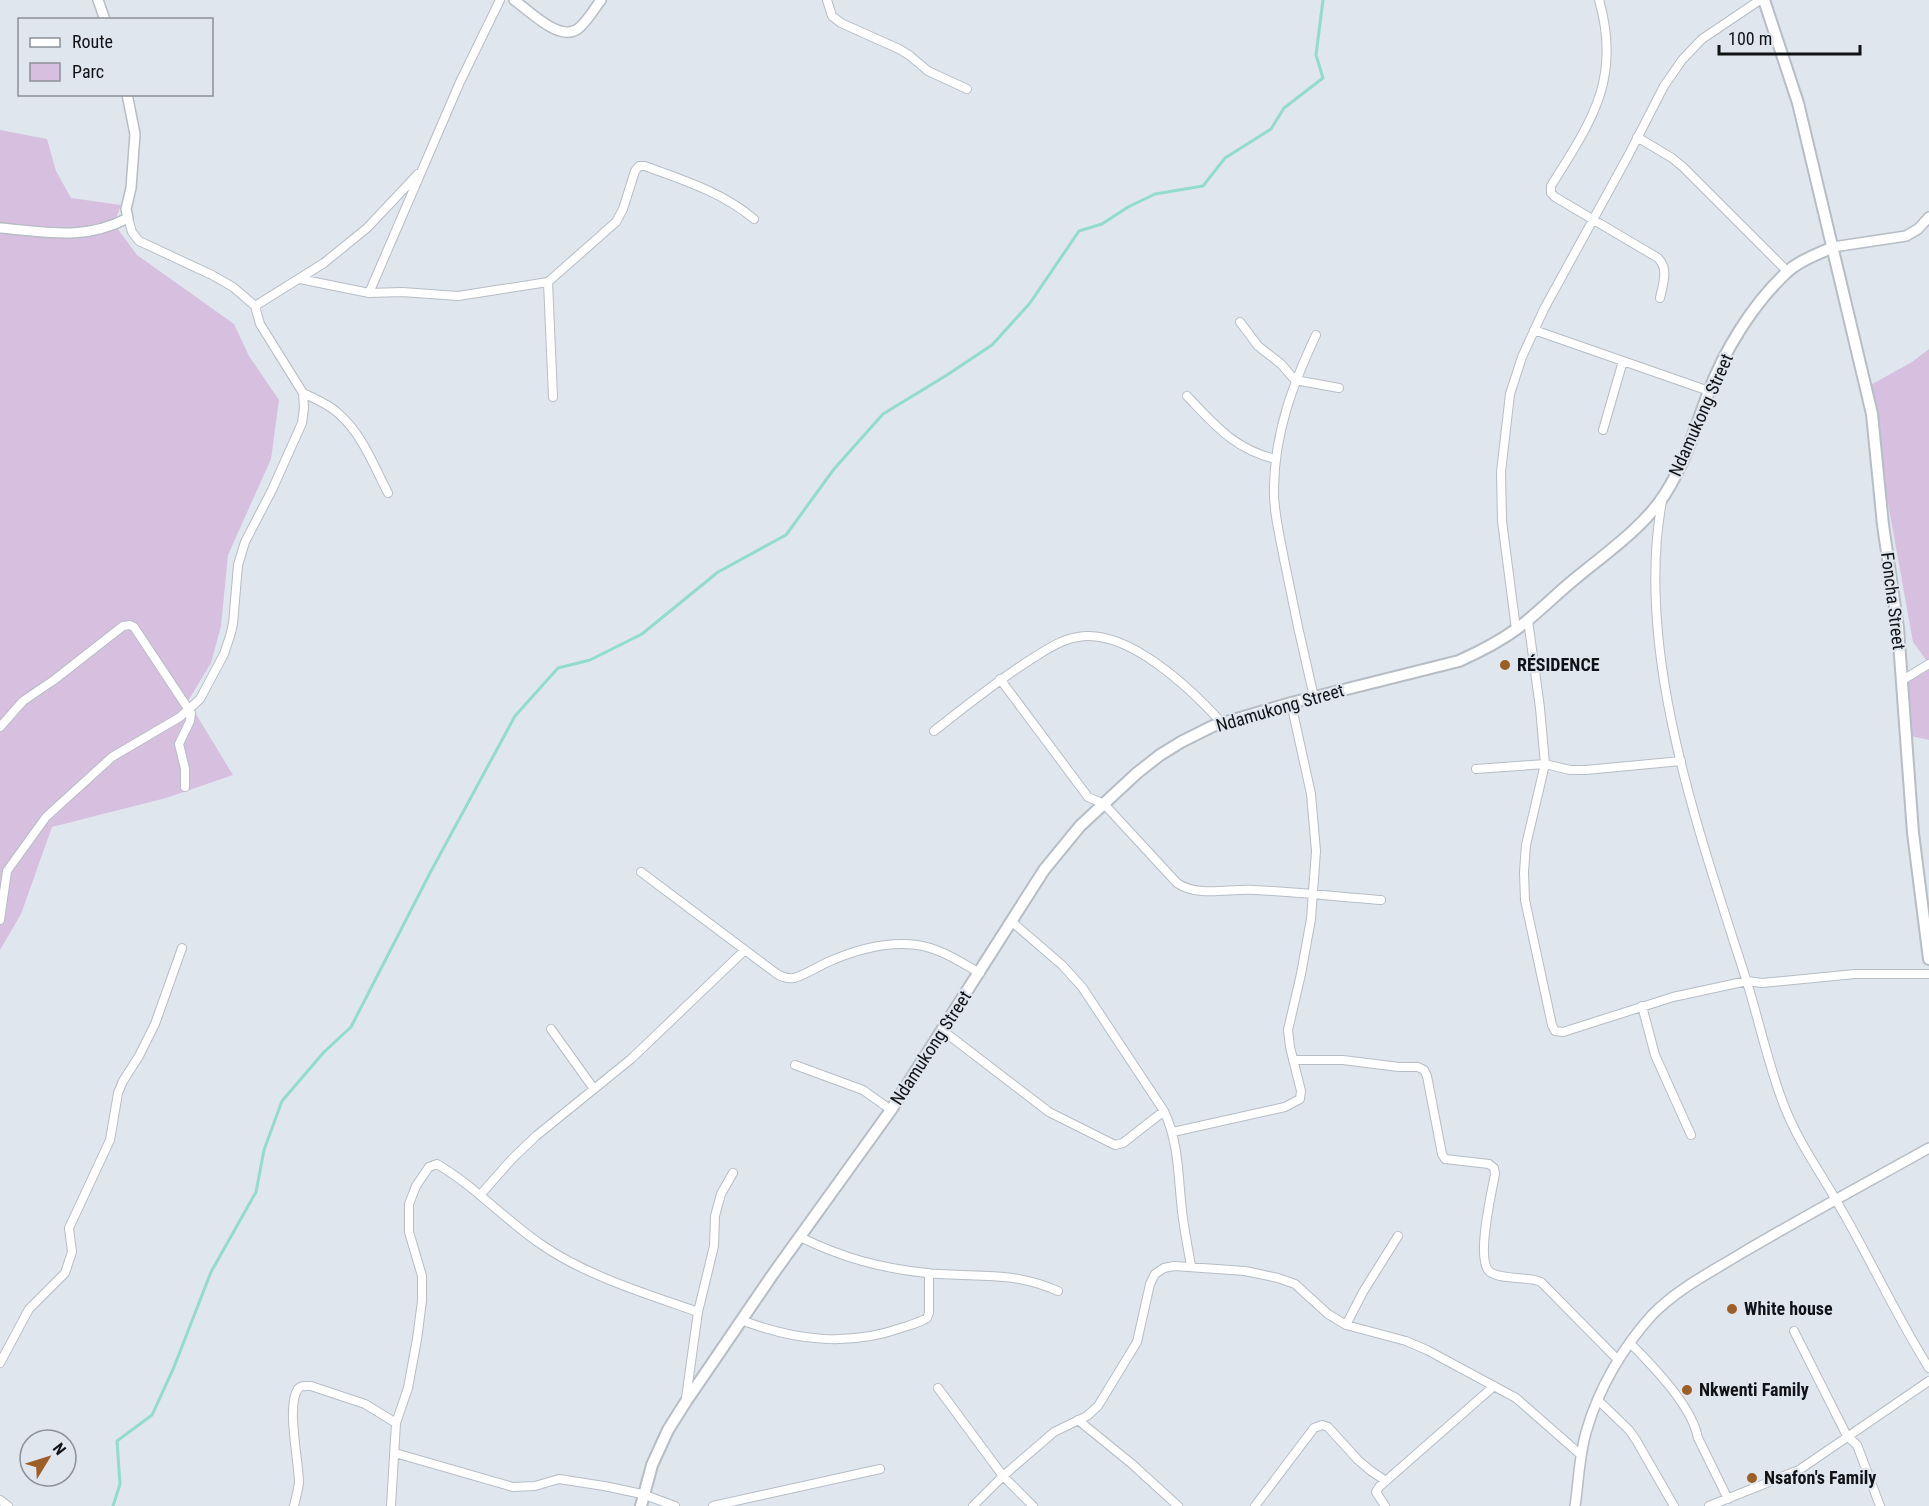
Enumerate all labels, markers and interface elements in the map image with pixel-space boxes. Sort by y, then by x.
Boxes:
legend [18,18,213,96]
scale bar [1719,18,1860,56]
text: 100 m [1728,28,1772,49]
text: Route [72,31,113,52]
text: Parc [72,61,104,82]
street label: Ndamukong Street [1664,350,1737,479]
street label: Foncha Street [1877,551,1910,651]
place label: RÉSIDENCE [1517,654,1600,675]
marker: RÉSIDENCE [1498,658,1512,672]
street label: Ndamukong Street [1214,679,1346,736]
street label: Ndamukong Street [886,987,975,1109]
place label: White house [1744,1298,1833,1319]
marker: White house [1725,1302,1739,1316]
place label: Nkwenti Family [1699,1379,1809,1400]
marker: Nkwenti Family [1680,1383,1694,1397]
north arrow [18,1428,78,1488]
text: N [49,1439,70,1459]
place label: Nsafon's Family [1764,1467,1876,1488]
marker: Nsafon's Family [1745,1471,1759,1485]

